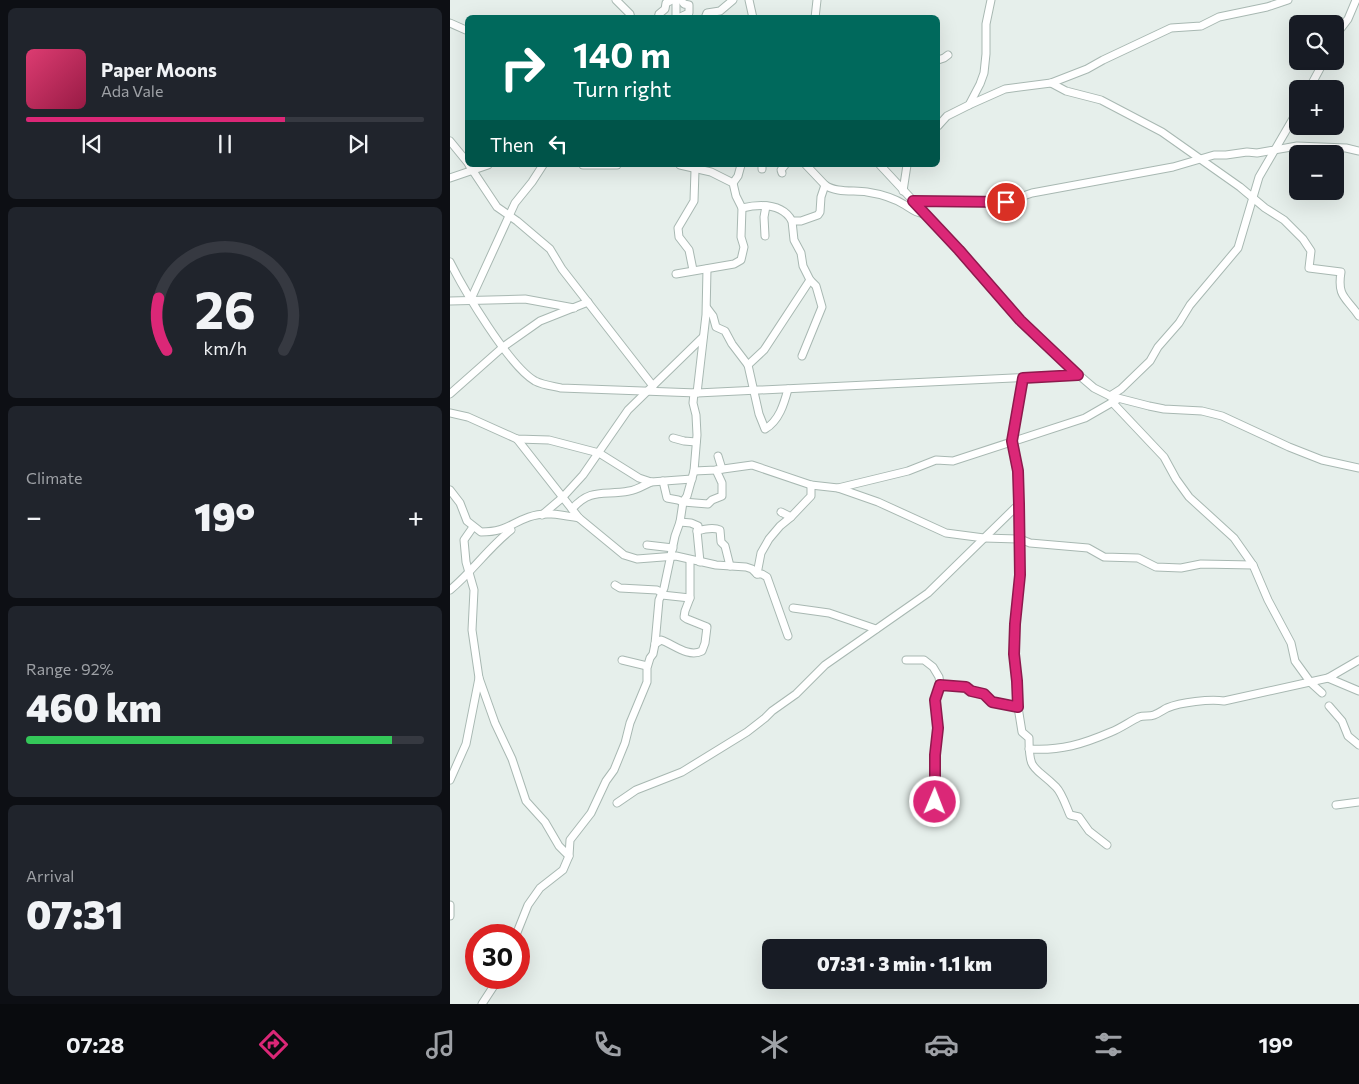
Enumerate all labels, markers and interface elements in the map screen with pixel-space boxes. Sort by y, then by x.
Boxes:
map controls [1289,15,1344,200]
button: search [1289,15,1344,70]
text: 140 m [573,32,671,75]
icon: right [490,35,555,100]
text: Paper Moons [101,58,217,81]
text: Turn right [573,75,671,102]
button: + [1289,80,1344,135]
text: Ada Vale [101,81,163,100]
icon: previous [78,130,106,158]
icon: pause [211,130,239,158]
icon: next [344,130,372,158]
icon: left [544,130,572,158]
text: Then [490,133,534,156]
button: − [1289,145,1344,200]
pin [985,181,1027,223]
icon: arrive [992,188,1020,216]
text: 26 [194,276,256,340]
text: km/h [203,337,247,359]
text: Climate [26,468,82,487]
text: 19° [194,492,255,539]
text: − [26,499,42,533]
text: + [408,499,424,533]
text: Range · 92% [26,659,114,678]
text: 460 km [26,683,162,730]
position arrow [908,775,960,827]
text: Arrival [26,866,74,885]
text: 07:31 [26,890,123,937]
speed limit sign: 30 [465,924,530,989]
text: 07:31 · 3 min · 1.1 km [817,952,992,975]
icon: directions [256,1027,291,1062]
icon: music [423,1027,458,1062]
icon: phone [590,1027,625,1062]
icon: climate [757,1027,792,1062]
icon: car [924,1027,959,1062]
icon: filters [1091,1027,1126,1062]
text: 07:28 [66,1031,124,1058]
text: 19° [1258,1031,1293,1058]

